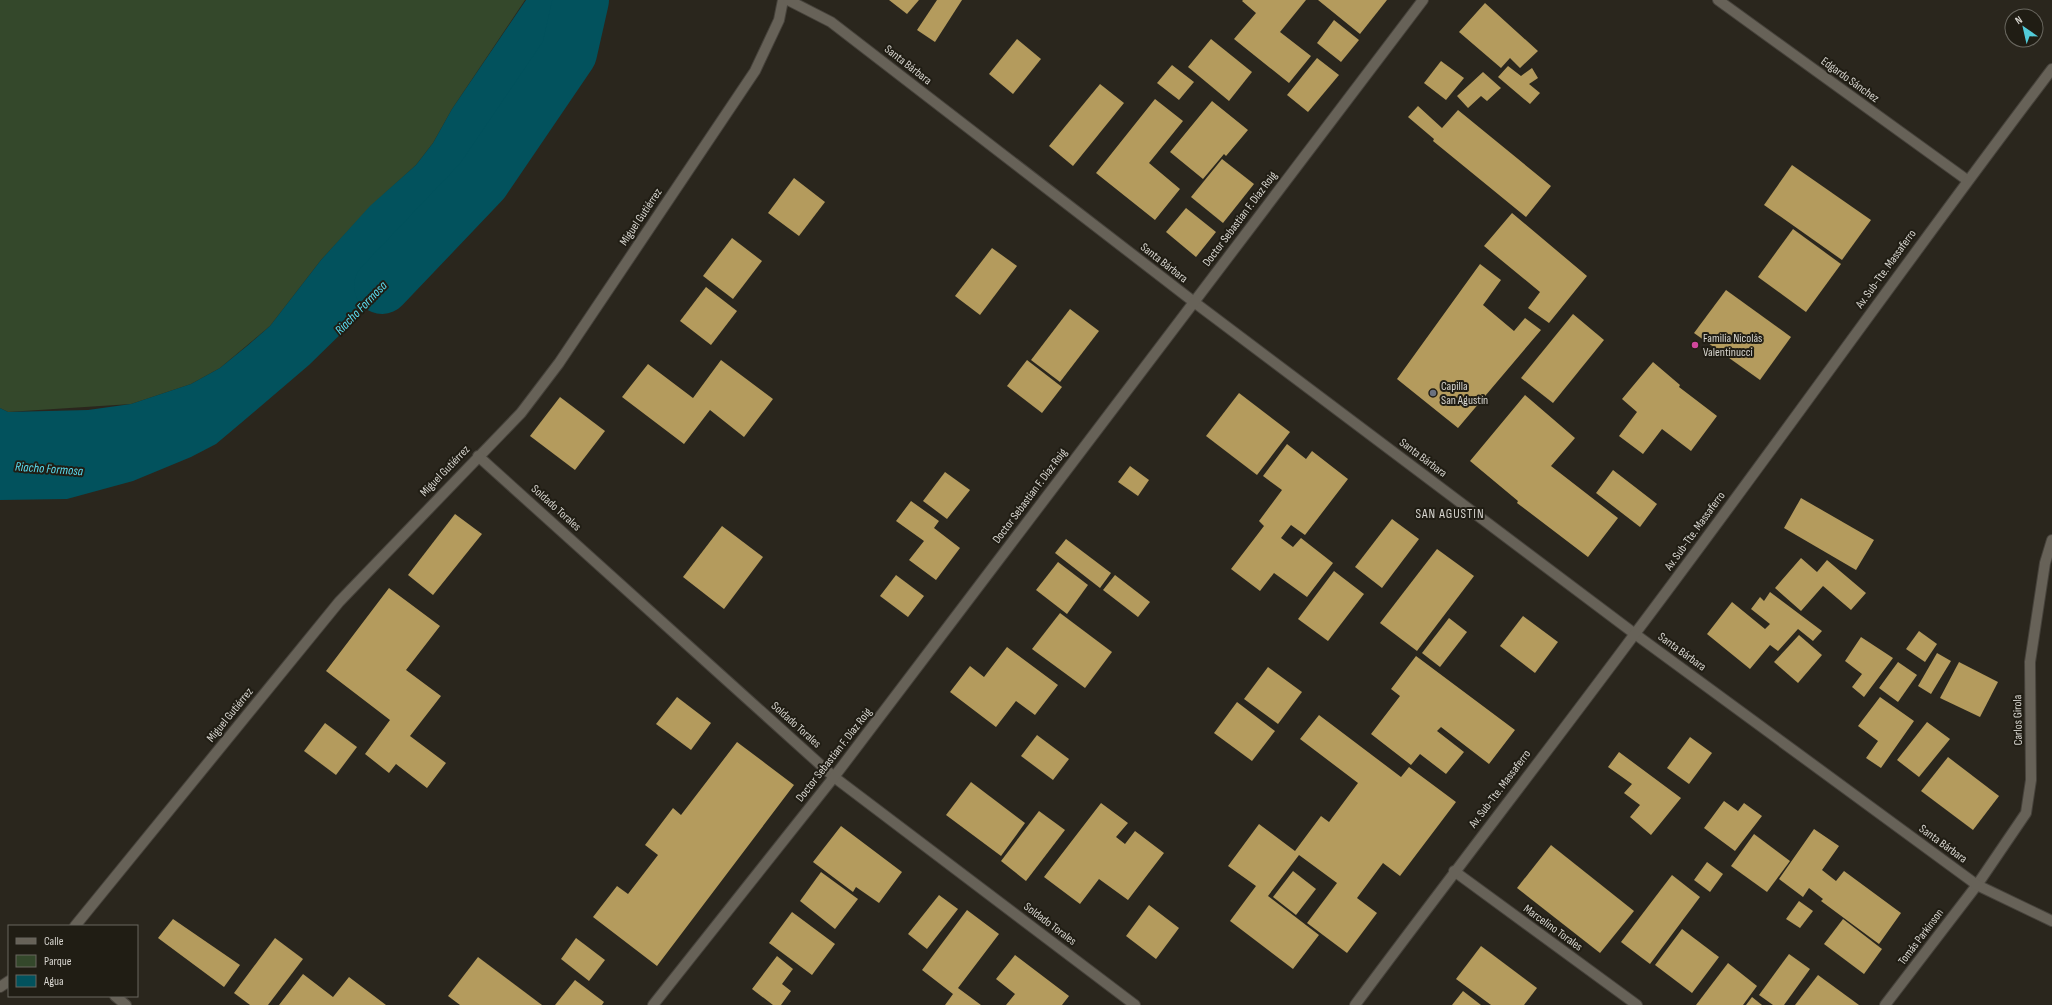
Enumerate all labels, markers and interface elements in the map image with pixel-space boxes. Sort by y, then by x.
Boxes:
north arrow [2004,8,2044,48]
text: N [2013,13,2025,27]
street label: Santa Bárbara [881,42,935,88]
street label: Edgardo Sánchez [1818,54,1883,107]
street label: Doctor Sebastian F. Díaz Roig [1199,168,1281,270]
street label: Miguel Gutiérrez [616,185,666,248]
street label: Av. Sub-Tte. Massaferro [1852,227,1920,312]
street label: Santa Bárbara [1137,240,1191,286]
water label: Riacho Formosa [332,277,391,338]
place label: Familia Nicolás Valentinucci [1703,331,1762,360]
marker: Familia Nicolás Valentinucci [1690,340,1700,350]
place label: Capilla San Agustín [1441,379,1488,408]
marker: Capilla San Agustín [1428,388,1438,398]
street label: Santa Bárbara [1396,435,1450,481]
street label: Miguel Gutiérrez [417,442,474,500]
street label: Doctor Sebastian F. Díaz Roig [989,445,1071,547]
water label: Riacho Formosa [14,459,84,479]
street label: Soldado Torales [528,482,584,534]
street label: Av. Sub-Tte. Massaferro [1661,489,1729,574]
district label: SAN AGUSTIN [1415,506,1485,522]
street label: Santa Bárbara [1655,629,1709,675]
street label: Miguel Gutiérrez [203,684,257,745]
street label: Carlos Girola [2010,694,2026,745]
street label: Soldado Torales [768,699,824,751]
street label: Doctor Sebastian F. Díaz Roig [793,705,875,805]
street label: Av. Sub-Tte. Massaferro [1465,747,1534,832]
street label: Santa Bárbara [1916,821,1970,867]
street label: Soldado Torales [1021,899,1079,949]
street label: Marcelino Torales [1520,901,1586,955]
street label: Tomás Parkinson [1895,906,1947,968]
legend [8,925,138,997]
text: Calle [44,934,64,949]
text: Parque [44,954,72,969]
text: Agua [43,974,64,989]

